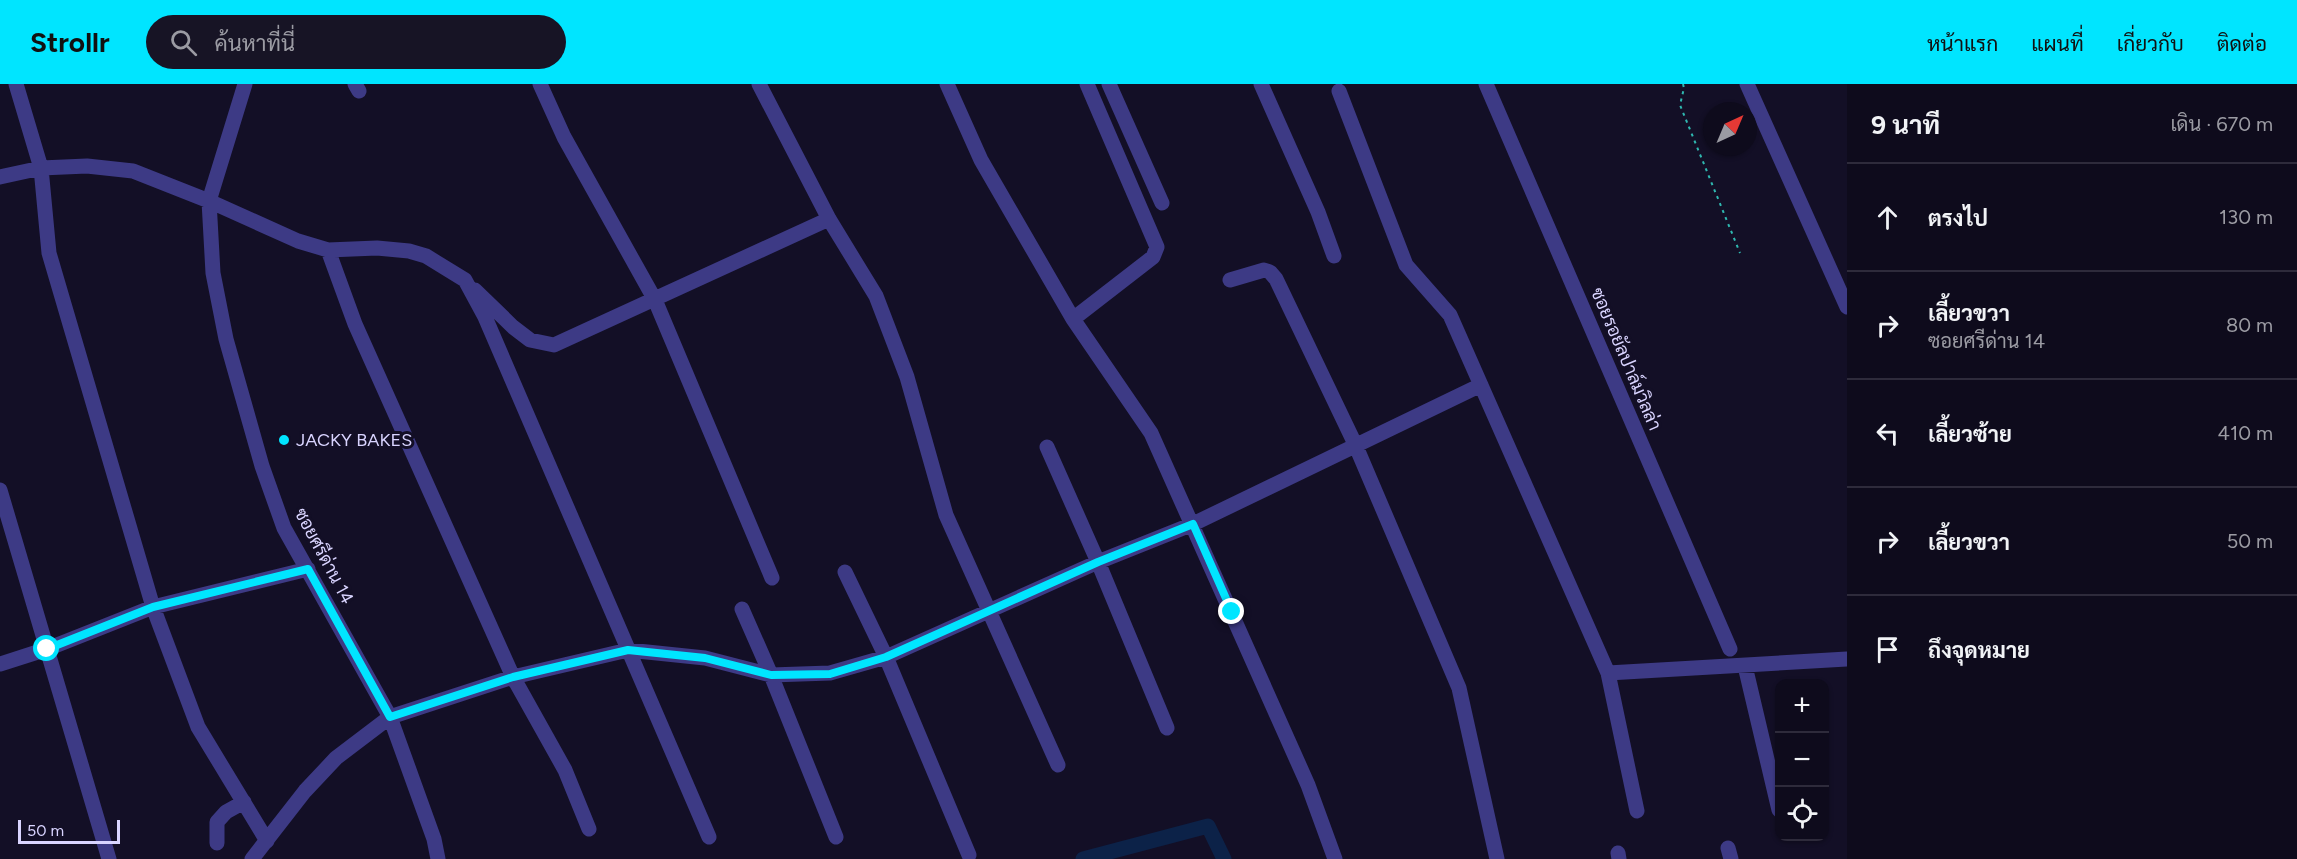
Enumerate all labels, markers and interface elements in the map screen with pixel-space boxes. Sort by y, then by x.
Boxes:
search box [146,15,566,69]
text: Strollr [30,25,110,59]
icon: search [167,26,200,59]
text: ค้นหาที่นี่ [215,30,295,57]
text: หน้าแรก [1927,31,1998,56]
text: แผนที่ [2031,31,2084,56]
text: เกี่ยวกับ [2117,31,2184,56]
text: ติดต่อ [2217,31,2267,56]
north arrow [1703,102,1757,156]
text: 9 นาที [1871,109,1940,141]
text: เดิน · 670 m [2170,112,2273,136]
icon: ahead [1871,201,1904,234]
text: ตรงไป [1928,205,1988,232]
text: 130 m [2219,205,2273,229]
street label: ซอยรอยัลปาล์มวิลล่า [1586,284,1668,434]
text: เลี้ยวขวา [1928,300,2010,327]
icon: right [1871,309,1904,342]
text: 80 m [2226,313,2273,337]
text: ซอยศรีด่าน 14 [1928,329,2045,353]
icon: left [1871,417,1904,450]
text: เลี้ยวซ้าย [1928,421,2012,448]
text: 410 m [2218,421,2273,445]
place label: JACKY BAKES [296,429,412,451]
marker: JACKY BAKES [277,433,291,447]
street label: ซอยศรีด่าน 14 [290,503,360,608]
icon: right [1871,525,1904,558]
text: เลี้ยวขวา [1928,529,2010,556]
text: 50 m [2227,529,2273,553]
route end [1218,598,1244,624]
icon: arrive [1871,633,1904,666]
route start [33,635,59,661]
text: ถึงจุดหมาย [1928,637,2030,664]
map controls [1775,679,1829,841]
button: + [1775,679,1829,733]
button: − [1775,733,1829,787]
button: locate [1775,787,1829,841]
scale bar [18,817,120,844]
text: 50 m [27,821,64,840]

